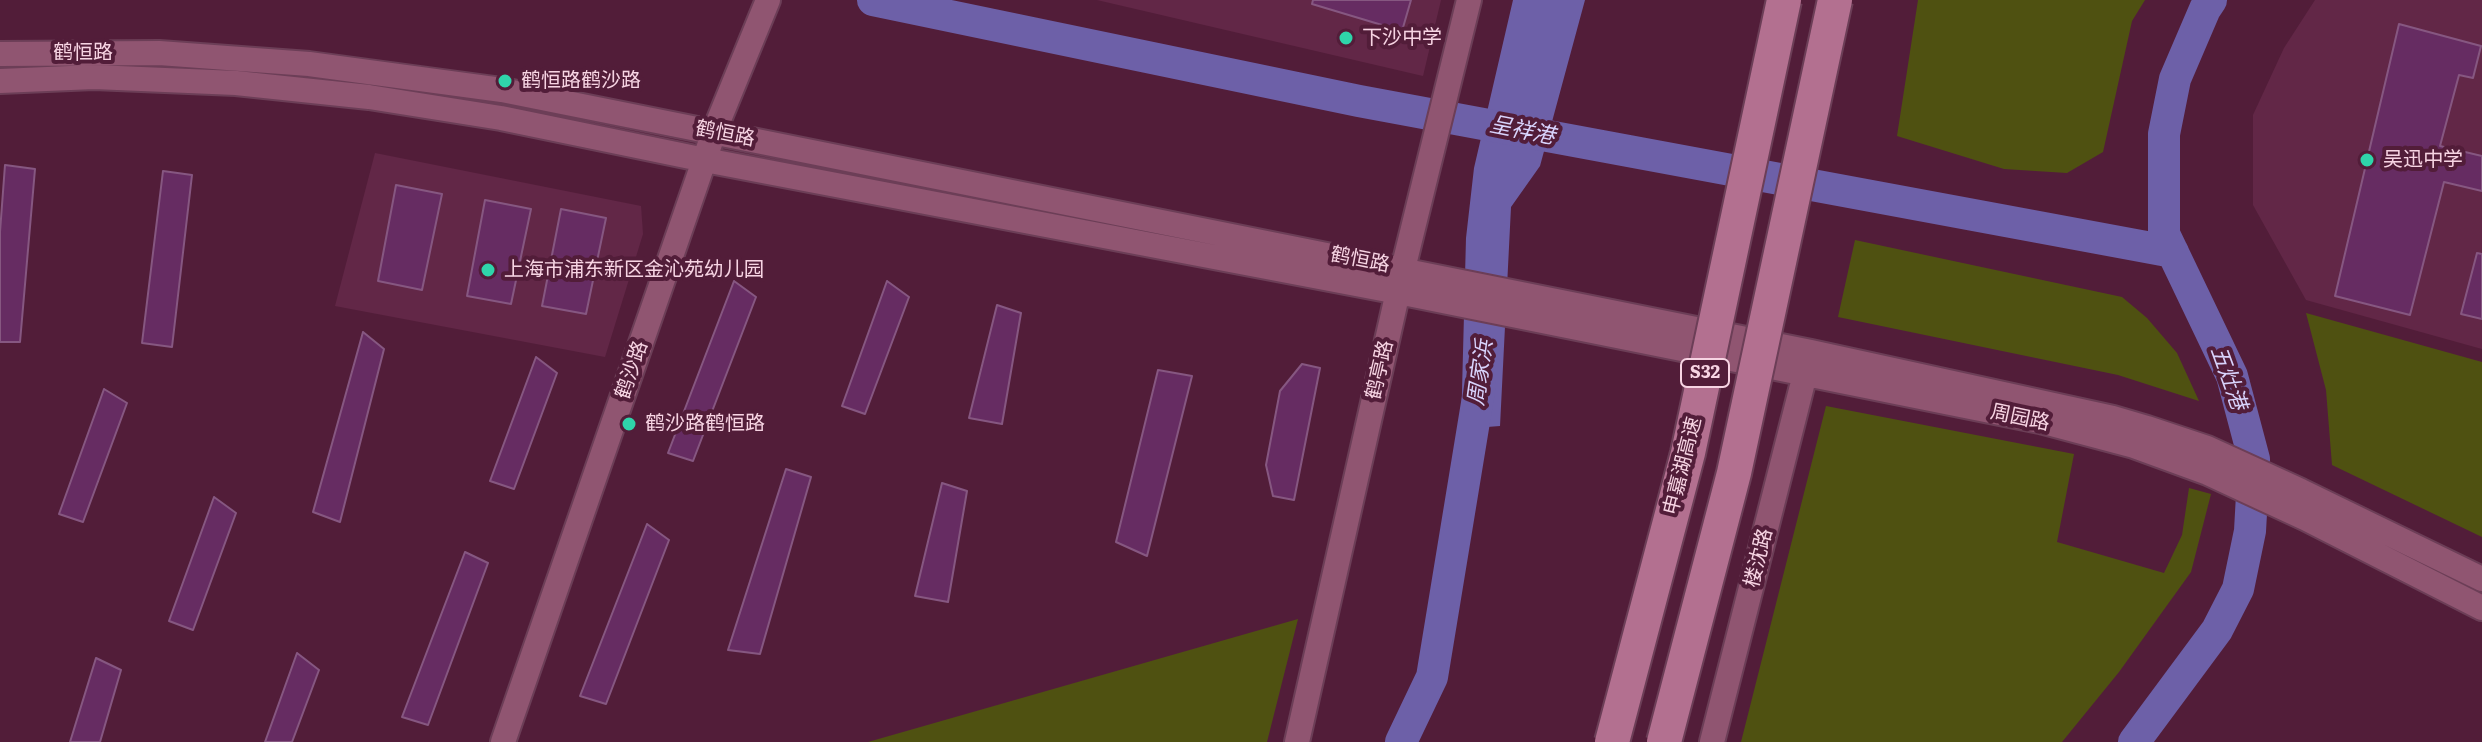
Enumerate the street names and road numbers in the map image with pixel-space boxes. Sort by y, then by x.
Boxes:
street label: 鹤恒路 [53,41,113,65]
street label: 鹤恒路 [693,116,757,152]
street label: 鹤恒路 [1328,242,1392,278]
street label: 鹤沙路 [611,338,653,402]
street label: 鹤亭路 [1362,338,1398,402]
road number: S32 [1681,359,1729,387]
street label: 周园路 [1988,400,2052,436]
street label: 申嘉湖高速 [1659,415,1707,517]
street label: 楼沈路 [1740,526,1778,590]

